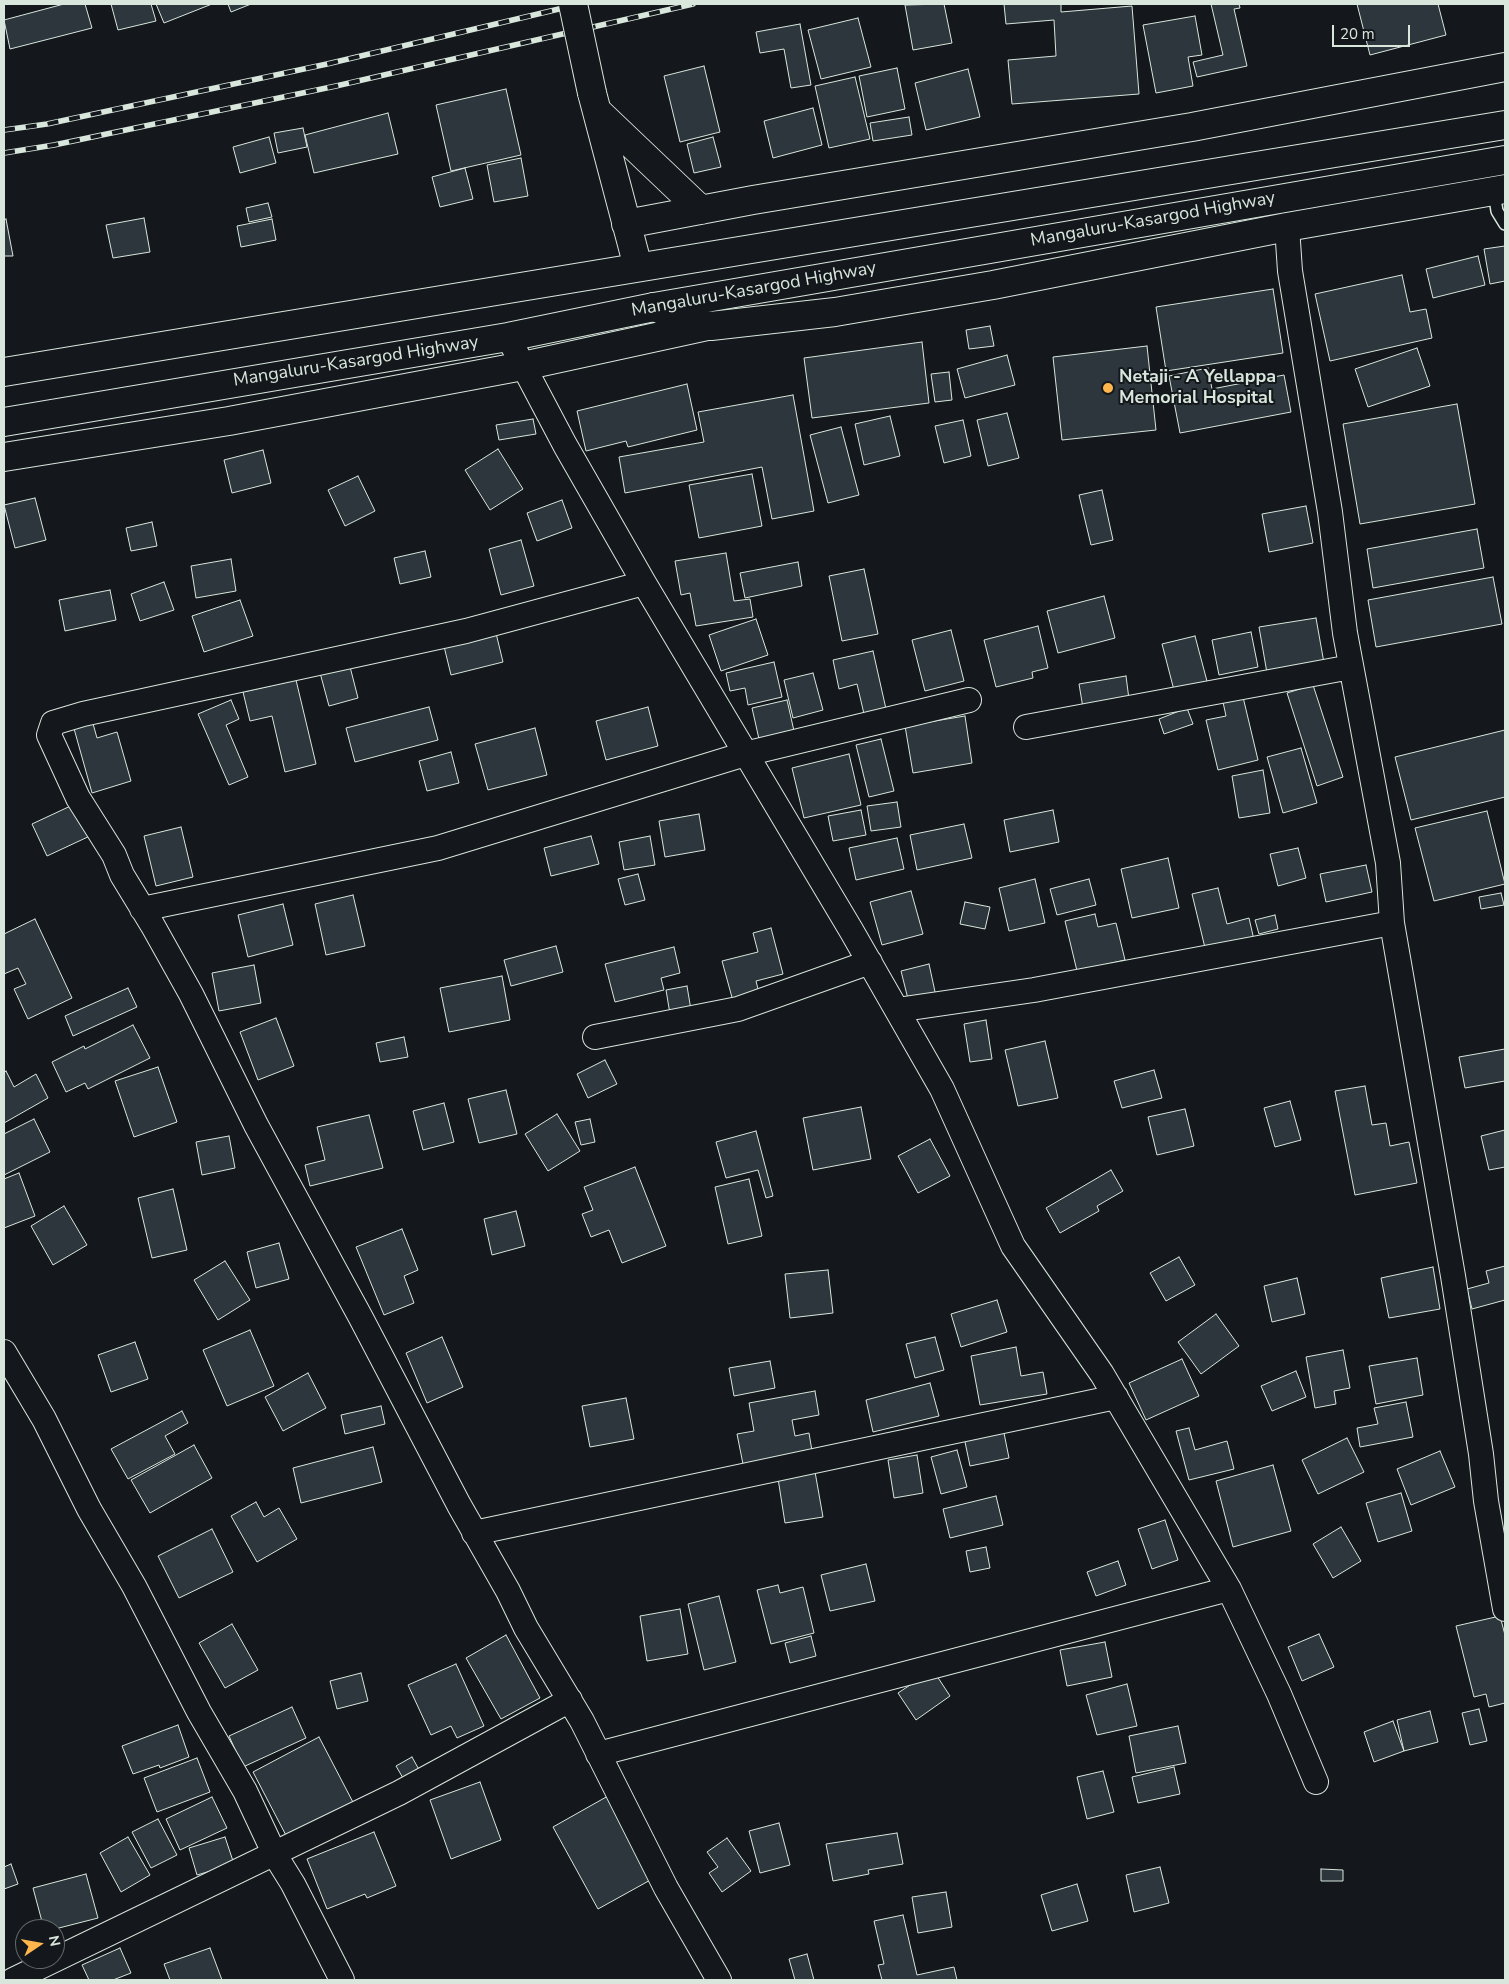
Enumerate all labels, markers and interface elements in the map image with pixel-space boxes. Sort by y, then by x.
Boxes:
scale bar [1334,15,1412,47]
text: 20 m [1340,24,1375,44]
street label: Mangaluru-Kasargod Highway [1029,188,1277,252]
street label: Mangaluru-Kasargod Highway [630,258,878,322]
street label: Mangaluru-Kasargod Highway [232,332,480,392]
place label: Netaji - A Yellappa Memorial Hospital [1119,367,1276,409]
marker: Netaji - A Yellappa Memorial Hospital [1101,381,1115,395]
north arrow [15,1919,65,1969]
text: N [44,1934,65,1948]

